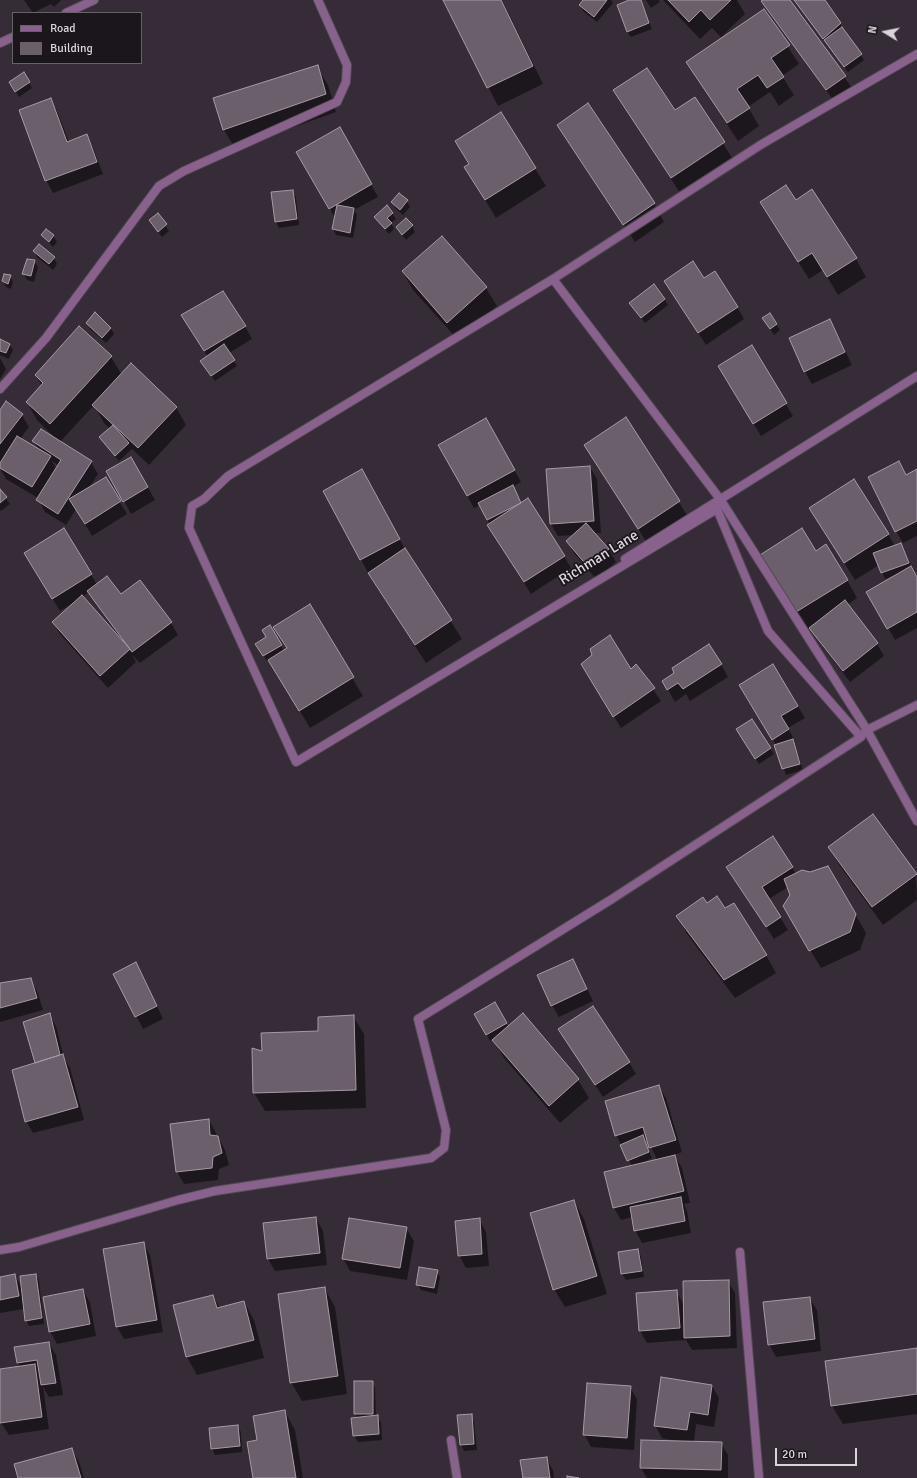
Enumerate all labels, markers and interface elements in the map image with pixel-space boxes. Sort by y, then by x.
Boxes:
legend [12,12,142,64]
north arrow [865,12,905,52]
text: Road [50,21,76,36]
text: N [866,25,880,35]
text: Building [50,41,93,56]
street label: Richman Lane [556,526,642,590]
scale bar [777,1440,859,1466]
text: 20 m [782,1447,807,1462]

